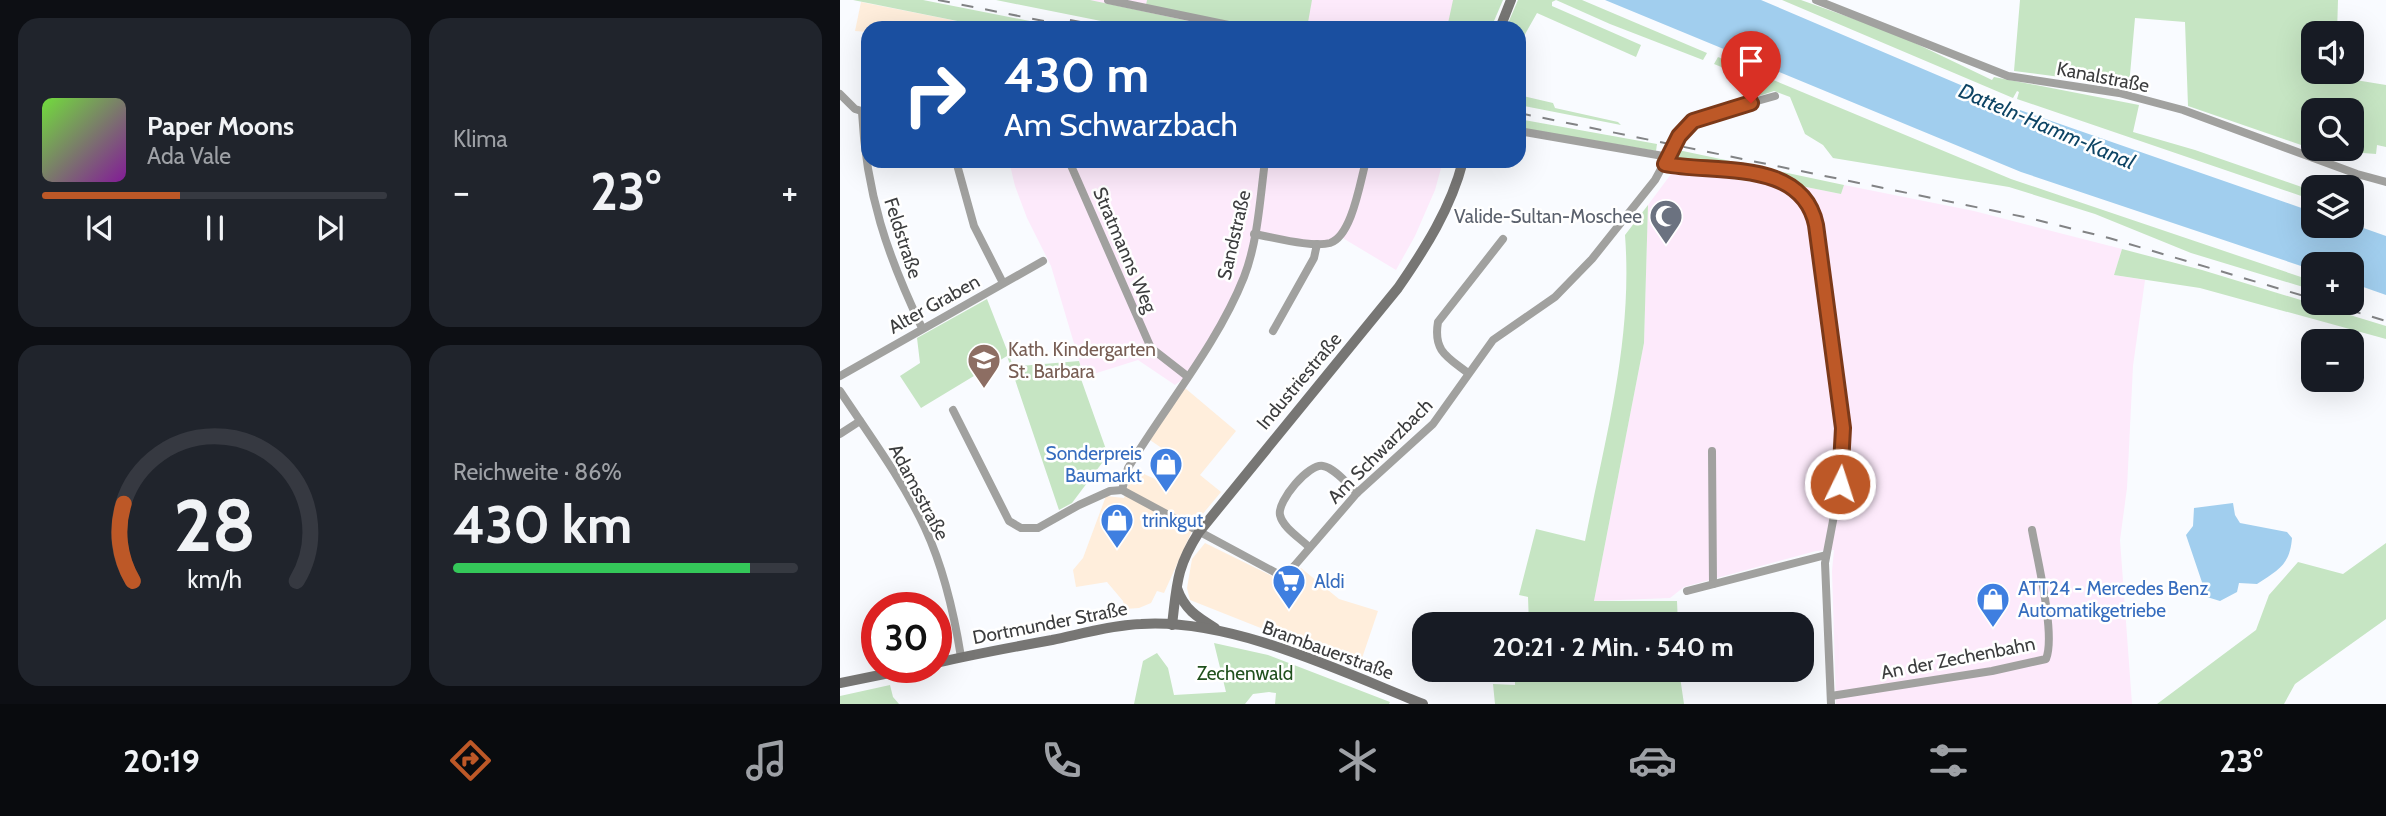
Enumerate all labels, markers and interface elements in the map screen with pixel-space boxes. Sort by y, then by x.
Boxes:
map controls [2301,21,2364,392]
button: sound [2301,21,2364,84]
pin [1721,31,1781,103]
icon: arrive [1732,42,1770,80]
text: 430 m [1004,45,1149,104]
icon: right [889,49,980,140]
street label: Kanalstraße [2055,57,2152,97]
water label: Datteln-Hamm-Kanal [1955,78,2139,174]
button: search [2301,98,2364,161]
text: Am Schwarzbach [1004,105,1238,144]
text: Paper Moons [147,110,294,142]
text: Klima [453,125,508,153]
text: Ada Vale [147,142,231,170]
text: 23° [590,160,661,223]
text: − [453,168,470,215]
text: + [781,168,798,215]
button: layers [2301,175,2364,238]
street label: Stratmanns Weg [1088,184,1162,317]
street label: Sandstraße [1213,188,1256,282]
street label: Feldstraße [879,195,927,282]
mosque icon: Valide-Sultan-Moschee [1647,197,1685,246]
place label: Valide-Sultan-Moschee [1454,205,1642,228]
icon: previous [81,209,119,247]
icon: pause [196,209,234,247]
icon: next [311,209,349,247]
button: + [2301,252,2364,315]
street label: Alter Graben [884,269,984,339]
street label: Industriestraße [1252,328,1346,434]
button: − [2301,329,2364,392]
place label: Kath. Kindergarten St. Barbara [1008,338,1156,383]
school or university icon: Kath. Kindergarten St. Barbara [965,341,1003,390]
street label: Am Schwarzbach [1323,394,1437,508]
street label: Adamsstraße [884,440,954,544]
place label: Sonderpreis Baumarkt [1046,442,1143,487]
shop icon: Sonderpreis Baumarkt [1147,445,1185,494]
position arrow [1803,447,1877,521]
text: Reichweite · 86% [453,458,622,486]
text: 28 [173,482,256,570]
text: 430 km [453,493,632,556]
shop icon: trinkgut [1098,501,1136,550]
place label: trinkgut [1142,509,1204,532]
supermarket icon: Aldi [1270,562,1308,611]
text: km/h [187,564,242,594]
place label: Aldi [1314,570,1345,593]
place label: ATT24 - Mercedes Benz Automatikgetriebe [2018,577,2208,622]
shop icon: ATT24 - Mercedes Benz Automatikgetriebe [1974,580,2012,629]
speed limit sign: 30 [861,592,952,683]
street label: Dortmunder Straße [971,597,1130,649]
street label: Brambauerstraße [1259,616,1397,685]
text: 20:21 · 2 Min. · 540 m [1493,631,1733,663]
street label: An der Zechenbahn [1879,632,2037,684]
park label: Zechenwald [1197,662,1293,685]
icon: directions [446,736,495,785]
icon: music [742,736,791,785]
icon: phone [1037,736,1086,785]
icon: climate [1333,736,1382,785]
icon: car [1628,736,1677,785]
icon: filters [1924,736,1973,785]
text: 20:19 [123,741,200,780]
text: 23° [2219,741,2263,780]

